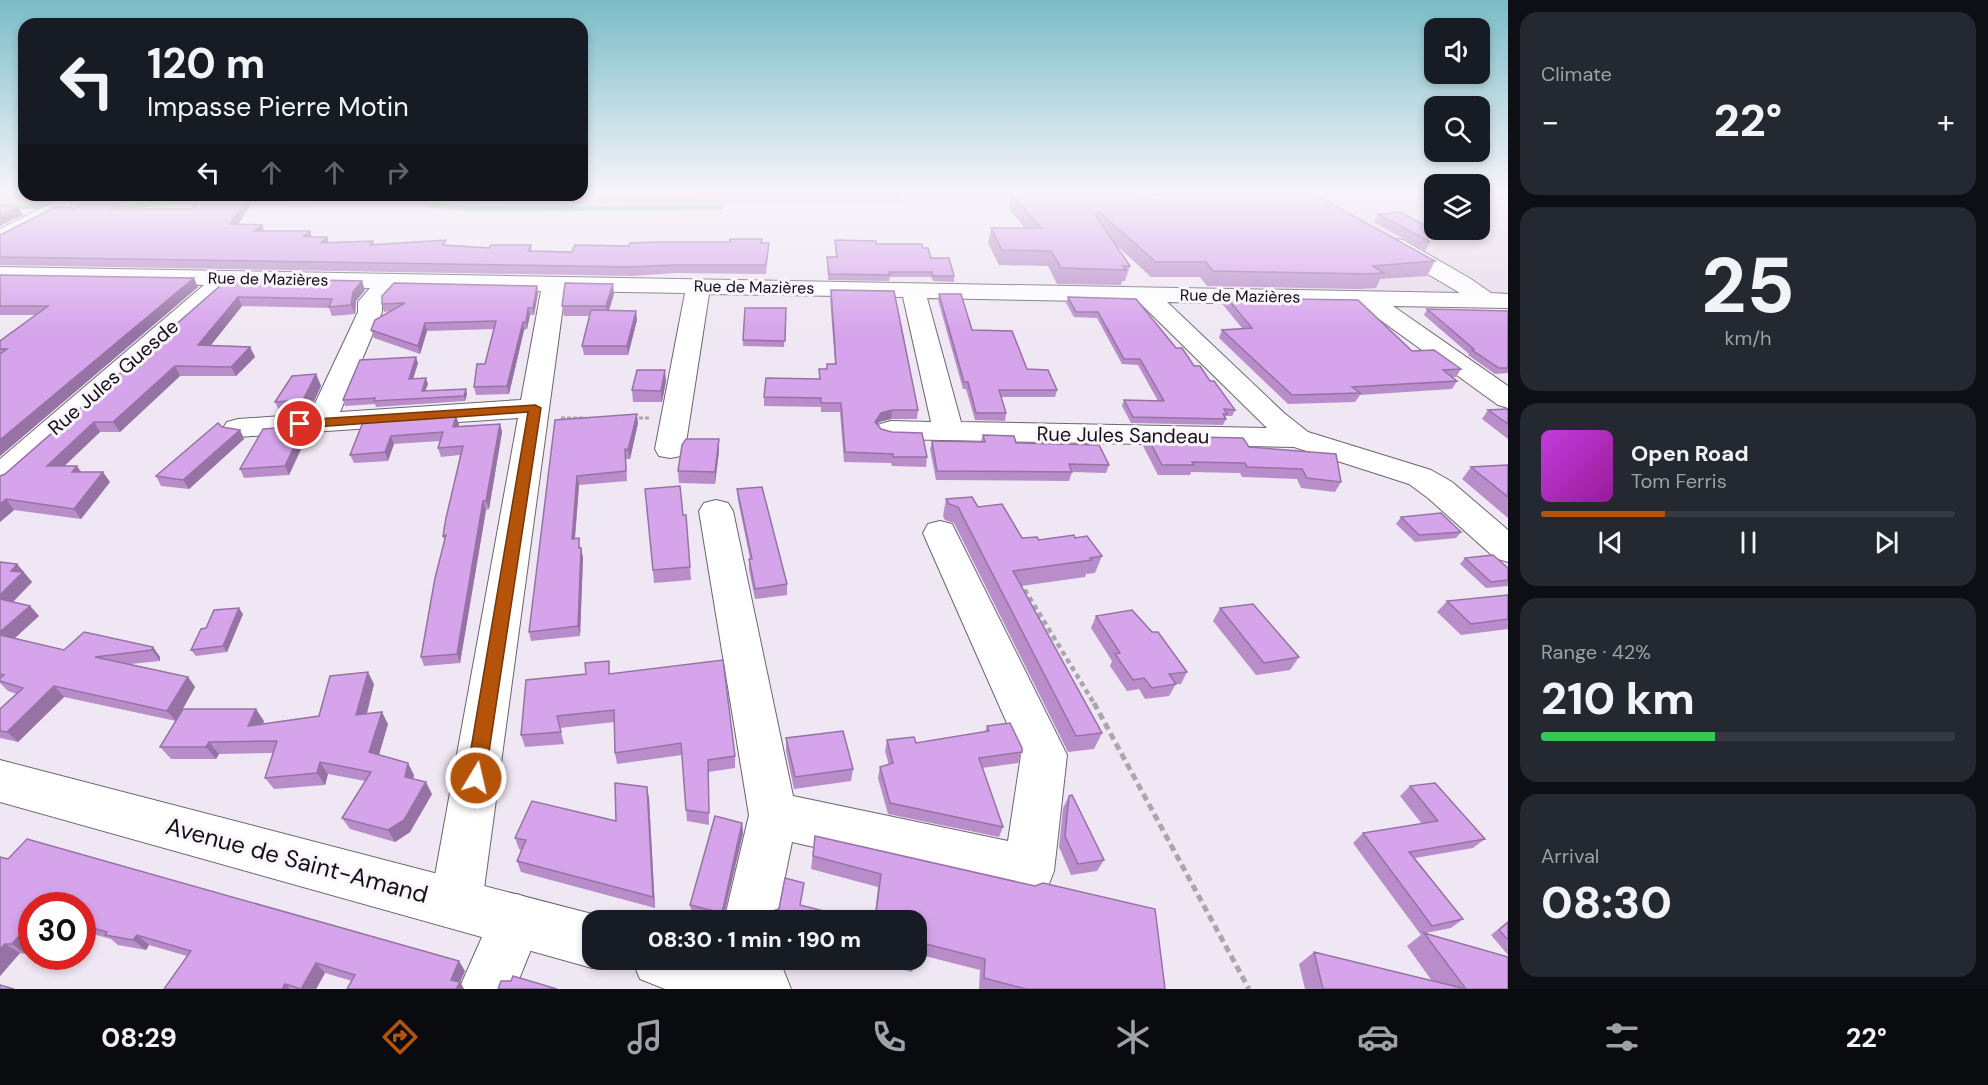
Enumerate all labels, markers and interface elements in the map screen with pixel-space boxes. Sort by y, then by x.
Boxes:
map controls [1424,18,1490,240]
button: sound [1424,18,1490,84]
text: 120 m [147,36,265,91]
icon: left [48,42,126,120]
text: Climate [1541,61,1612,87]
text: Impasse Pierre Motin [147,89,409,124]
text: 22° [1714,91,1782,150]
button: search [1424,96,1490,162]
text: − [1541,100,1559,143]
text: + [1937,100,1955,143]
icon: left [192,156,225,189]
icon: ahead [255,156,288,189]
icon: ahead [318,156,351,189]
icon: right [381,156,414,189]
button: layers [1424,174,1490,240]
text: 25 [1701,235,1795,336]
street label: Rue de Mazières [208,267,328,291]
street label: Rue de Mazières [694,275,814,299]
street label: Rue de Mazières [1180,284,1300,308]
street label: Rue Jules Guesde [42,313,184,441]
text: km/h [1724,325,1772,351]
pin [274,398,325,449]
icon: arrive [283,407,316,440]
street label: Rue Jules Sandeau [1036,420,1210,450]
text: Open Road [1631,439,1749,468]
text: Tom Ferris [1631,468,1727,494]
icon: previous [1594,526,1627,559]
icon: pause [1732,526,1765,559]
icon: next [1870,526,1903,559]
text: Range · 42% [1541,639,1651,665]
text: 210 km [1541,669,1695,728]
position arrow [444,746,508,810]
street label: Avenue de Saint-Amand [162,810,432,910]
text: Arrival [1541,843,1599,869]
text: 08:30 [1541,873,1672,932]
speed limit sign: 30 [18,892,96,970]
text: 08:30 · 1 min · 190 m [648,925,861,954]
icon: directions [379,1016,421,1058]
icon: music [624,1016,666,1058]
icon: phone [868,1016,910,1058]
icon: climate [1112,1016,1154,1058]
icon: car [1357,1016,1399,1058]
icon: filters [1601,1016,1643,1058]
text: 08:29 [101,1020,177,1055]
text: 22° [1846,1020,1887,1055]

